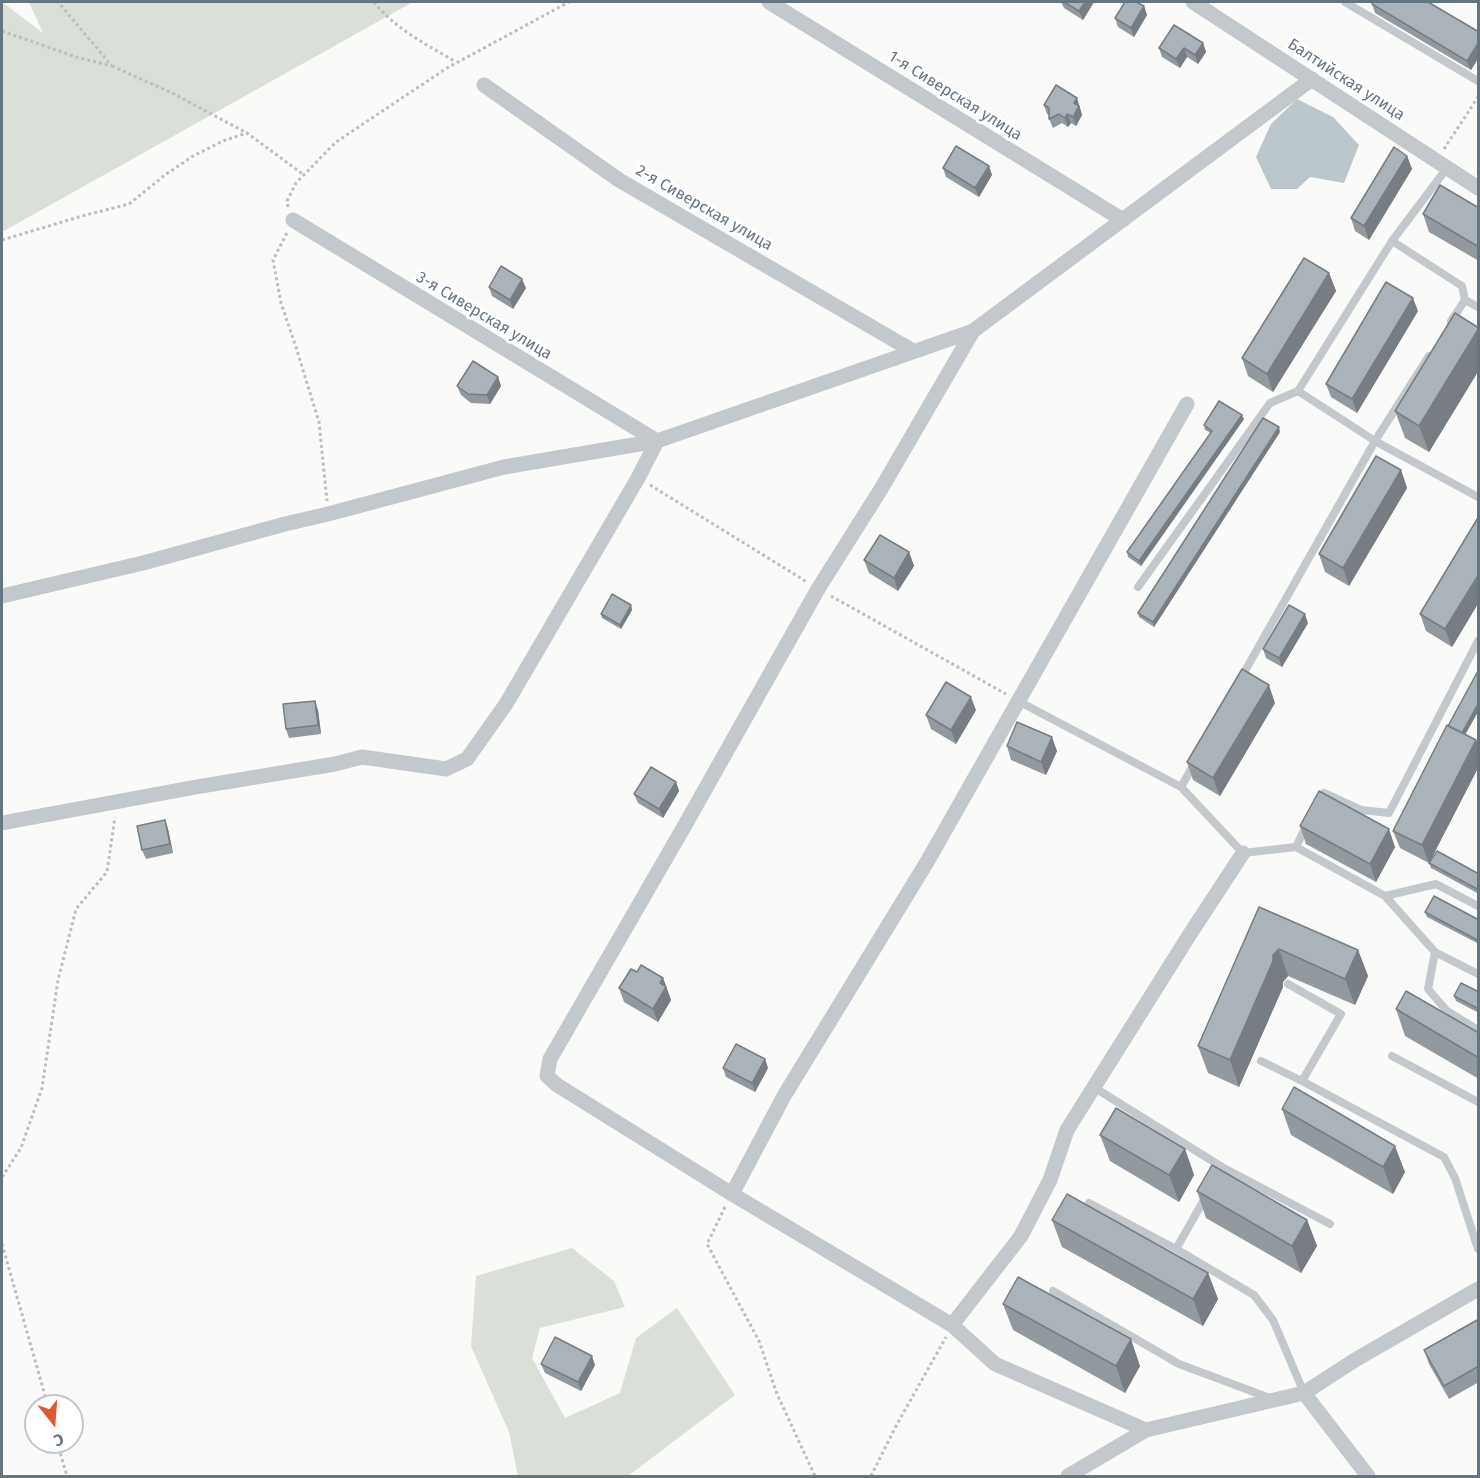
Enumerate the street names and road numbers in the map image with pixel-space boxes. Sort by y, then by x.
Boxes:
street label: Балтийская улица [1284,35,1408,125]
street label: 1-я Сиверская улица [885,47,1025,145]
street label: 2-я Сиверская улица [632,161,776,255]
street label: 3-я Сиверская улица [413,268,555,364]

